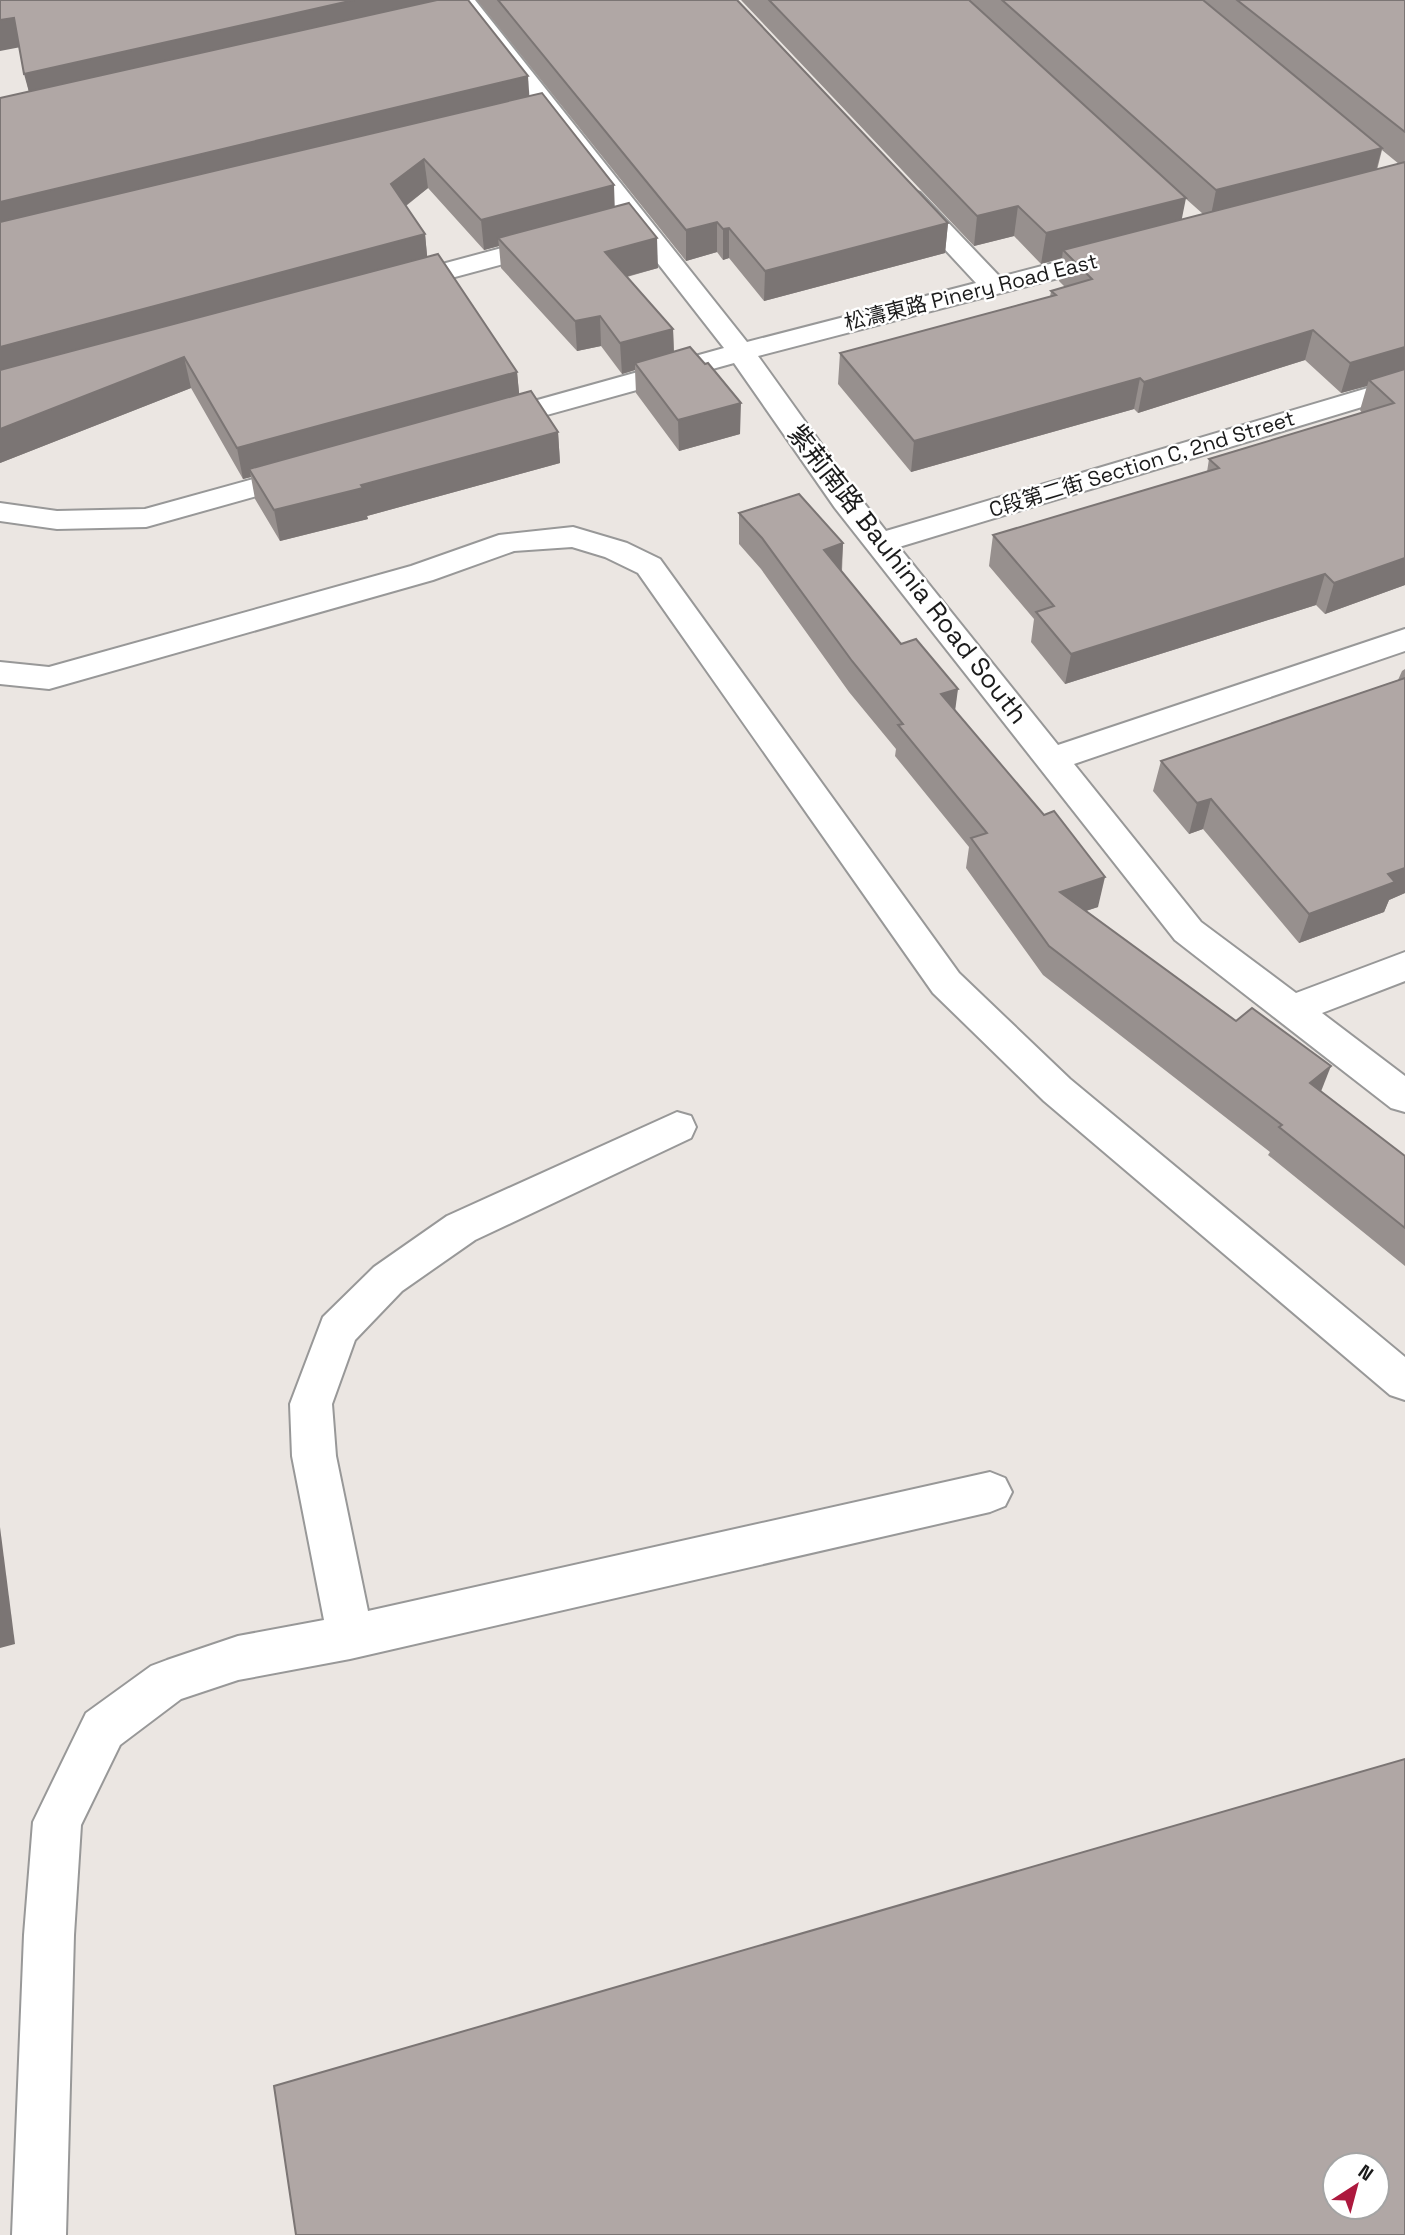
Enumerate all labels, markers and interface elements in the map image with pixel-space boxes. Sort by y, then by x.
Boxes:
street label: 松濤東路 Pinery Road East [842,247,1100,336]
street label: C段第二街 Section C, 2nd Street [986,404,1298,523]
street label: 紫荊南路 Bauhinia Road South [780,417,1036,731]
north arrow [1321,2151,1391,2221]
text: N [1353,2159,1378,2187]

